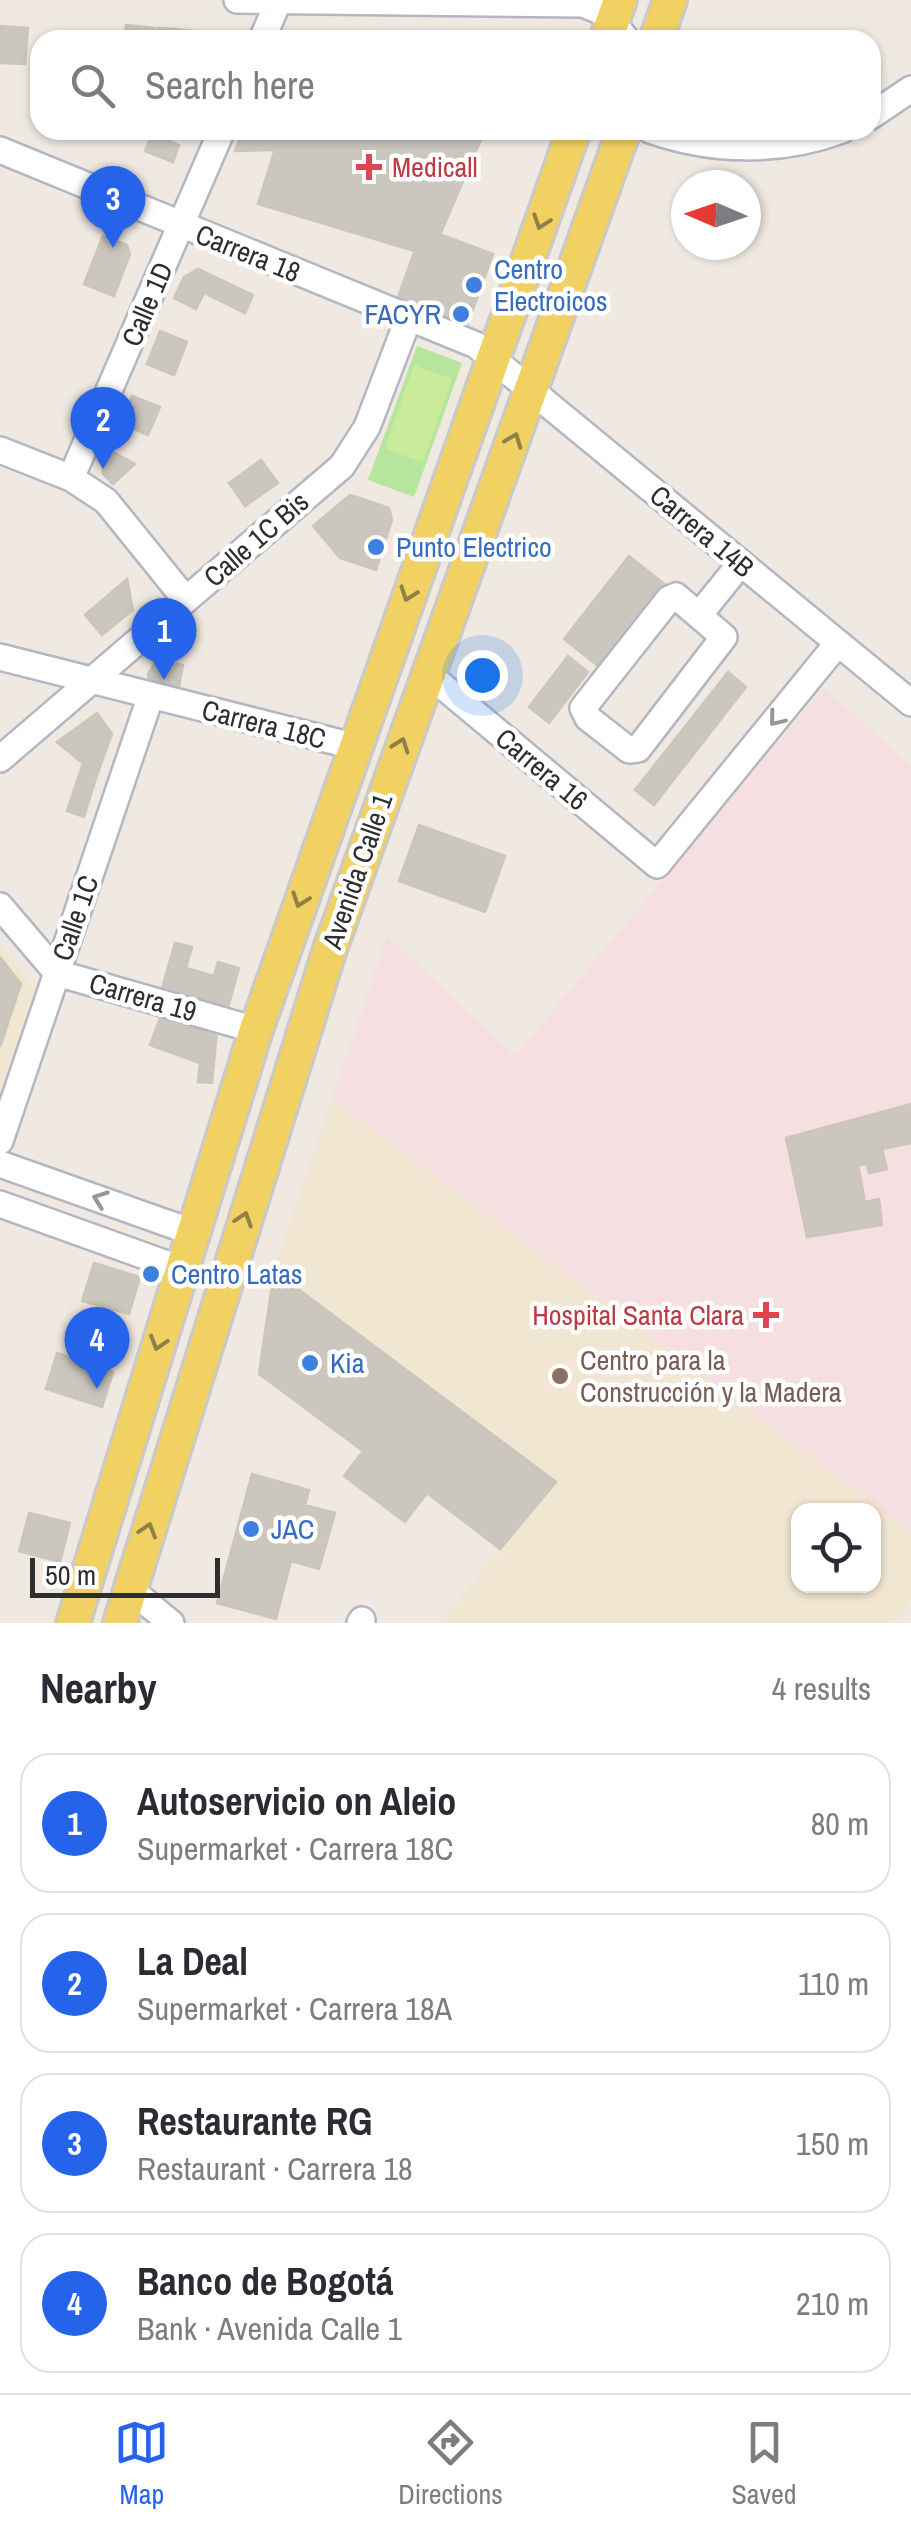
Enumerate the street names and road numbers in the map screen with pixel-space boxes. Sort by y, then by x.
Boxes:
street label: Carrera 18 [190,215,306,291]
street label: Calle 1D [112,256,182,352]
street label: Carrera 14B [642,476,762,586]
street label: Calle 1C Bis [195,483,317,595]
street label: Carrera 18C [198,690,330,758]
street label: Carrera 16 [488,719,596,819]
street label: Avenida Calle 1 [312,788,401,955]
street label: Calle 1C [43,870,107,966]
street label: Carrera 19 [85,964,201,1030]

